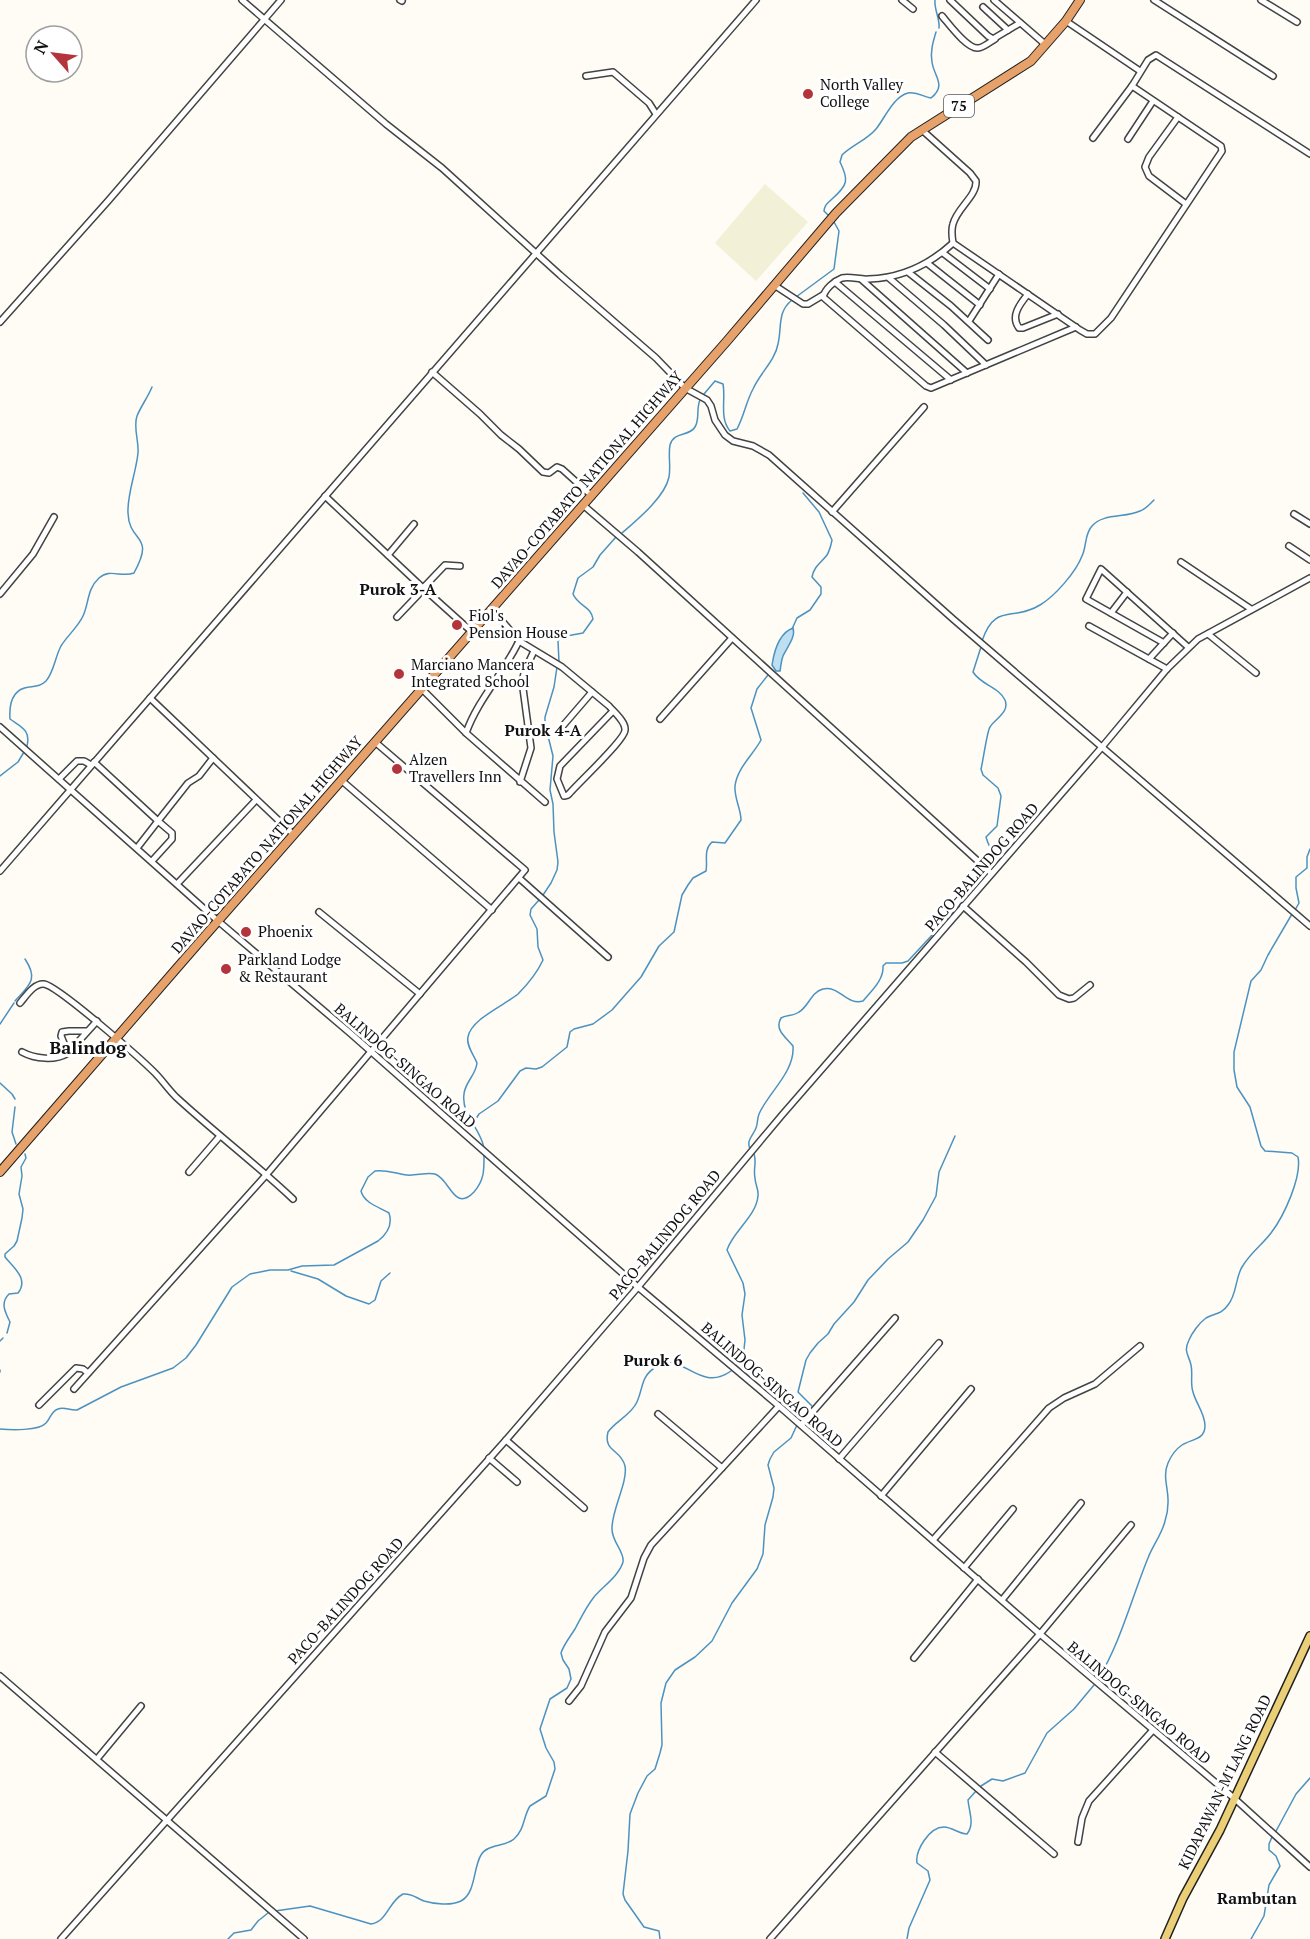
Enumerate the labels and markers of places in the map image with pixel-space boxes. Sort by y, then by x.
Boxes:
place label: North Valley College [820,74,904,111]
marker: North Valley College [801,87,815,101]
place label: Fiol's Pension House [469,605,568,642]
marker: Fiol's Pension House [450,618,464,632]
place label: Marciano Mancera Integrated School [411,654,535,691]
marker: Marciano Mancera Integrated School [392,667,406,681]
place label: Alzen Travellers Inn [409,749,502,786]
marker: Alzen Travellers Inn [390,762,404,776]
place label: Phoenix [258,921,313,941]
marker: Phoenix [239,925,253,939]
place label: Parkland Lodge & Restaurant [238,949,341,986]
marker: Parkland Lodge & Restaurant [219,962,233,976]

